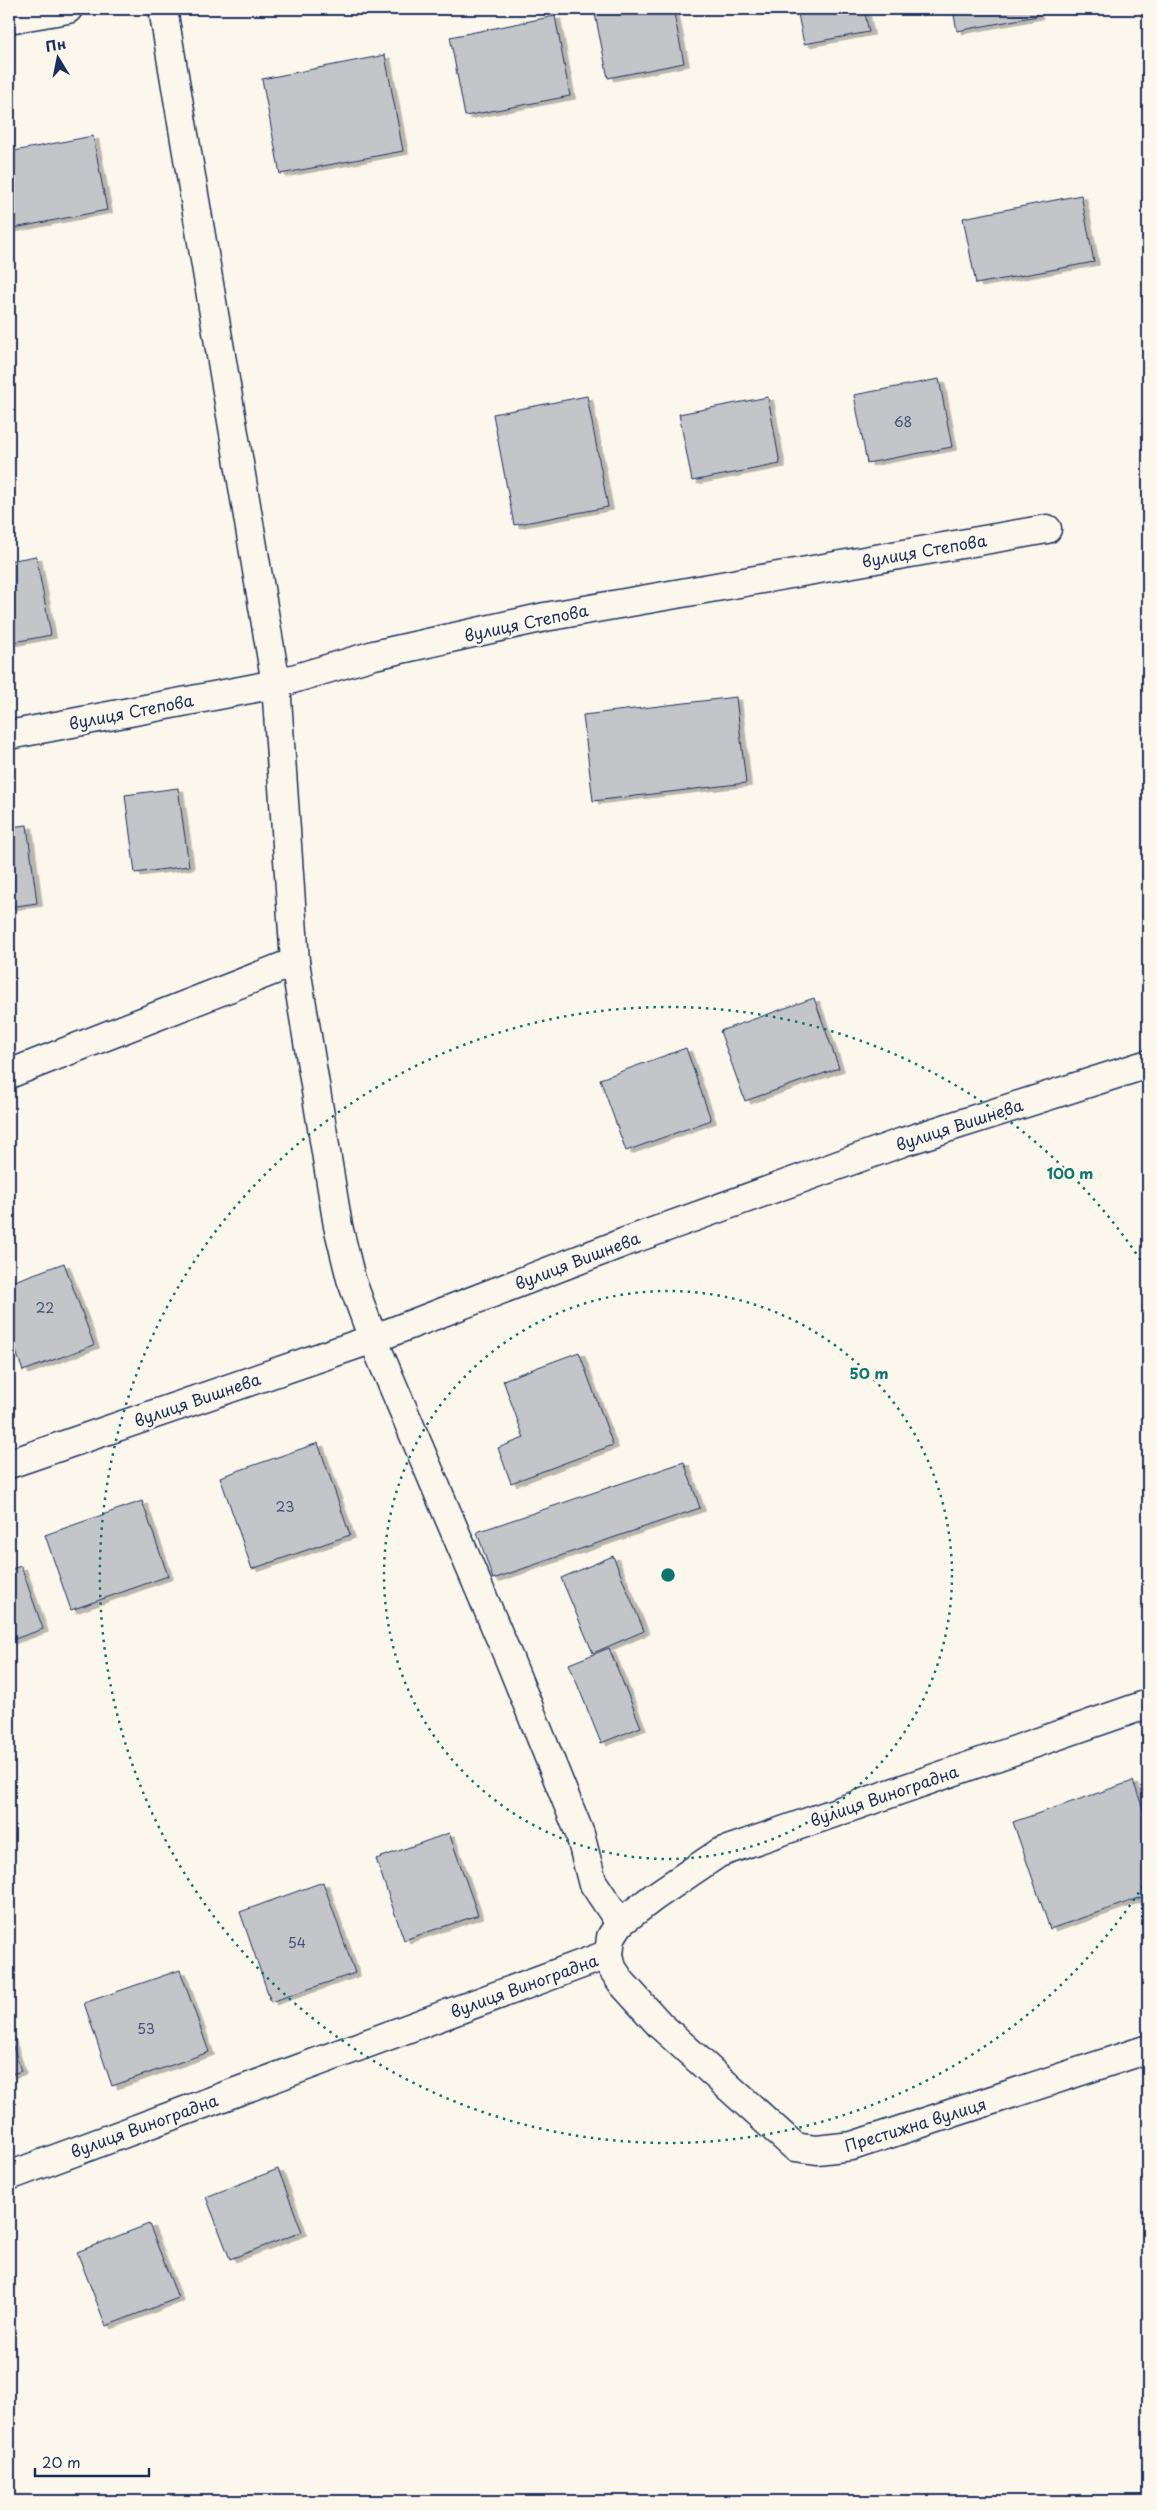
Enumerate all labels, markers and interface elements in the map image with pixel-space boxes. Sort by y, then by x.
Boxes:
north arrow [32,32,82,82]
text: Пн [44,33,67,57]
house number: 68 [894,411,912,432]
street label: вулиця Степова [860,527,988,573]
street label: вулиця Степова [462,597,590,647]
street label: вулиця Степова [67,687,195,735]
street label: вулиця Вишнева [892,1092,1026,1156]
text: 100 m [1047,1161,1093,1184]
street label: вулиця Вишнева [511,1225,643,1295]
house number: 22 [36,1297,54,1318]
text: 50 m [850,1361,888,1384]
street label: вулиця Вишнева [130,1366,264,1432]
house number: 23 [276,1496,294,1517]
centre of rings [659,1566,677,1584]
street label: вулиця Виноградна [807,1758,961,1832]
house number: 54 [288,1932,306,1953]
street label: вулиця Виноградна [447,1947,601,2023]
house number: 53 [137,2018,155,2039]
street label: вулиця Виноградна [67,2087,221,2163]
street label: Престижна вулиця [841,2091,989,2157]
scale bar [35,2445,149,2477]
text: 20 m [42,2450,81,2473]

